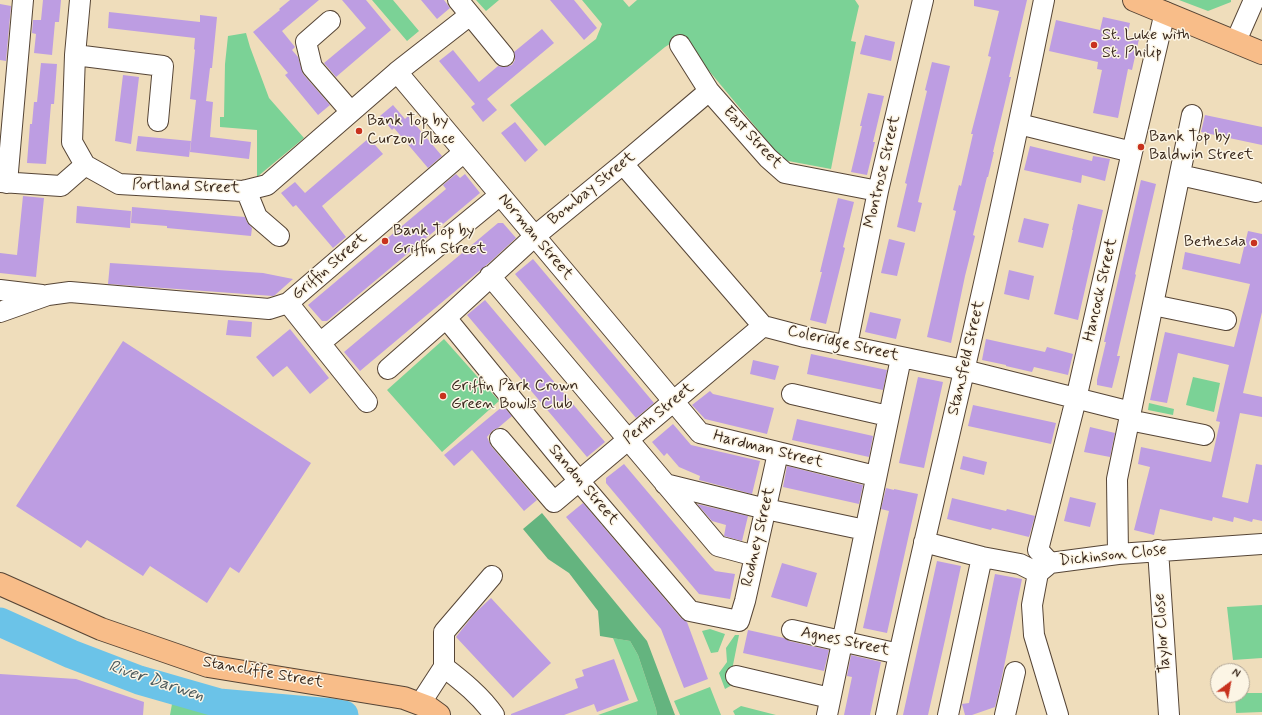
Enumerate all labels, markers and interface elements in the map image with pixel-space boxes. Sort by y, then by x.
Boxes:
place label: St. Luke with St. Philip [1102,26,1190,64]
marker: St. Luke with St. Philip [1089,40,1099,50]
street label: East Street [718,103,786,173]
place label: Bank Top by Curzon Place [367,112,455,150]
street label: Montrose Street [861,114,905,230]
marker: Bank Top by Curzon Place [354,126,364,136]
place label: Bank Top by Baldwin Street [1149,128,1254,166]
marker: Bank Top by Baldwin Street [1136,142,1146,152]
street label: Bombay Street [545,148,639,230]
street label: Portland Street [132,176,240,198]
street label: Norman Street [493,190,577,284]
place label: Bank Top by Griffin Street [393,222,486,260]
street label: Griffin Street [289,229,371,305]
place label: Bethesda [1184,233,1246,253]
marker: Bank Top by Griffin Street [380,236,390,246]
street label: Hancock Street [1080,236,1122,344]
marker: Bethesda [1249,238,1259,248]
street label: Stansfeld Street [944,299,990,417]
street label: Coleridge Street [785,322,901,366]
place label: Griffin Park Crown Green Bowls Club [451,377,579,415]
street label: Perth Street [620,379,698,449]
marker: Griffin Park Crown Green Bowls Club [438,391,448,401]
street label: Hardman Street [711,427,825,473]
street label: Sandon Street [544,441,622,529]
street label: Rodney Street [738,485,780,589]
street label: Dickinson Close [1059,541,1167,571]
street label: Taylor Close [1151,593,1175,673]
street label: Agnes Street [799,623,891,661]
street label: Stancliffe Street [201,653,325,693]
water label: River Darwen [106,657,206,707]
north arrow [1210,663,1250,703]
text: N [1229,666,1243,682]

